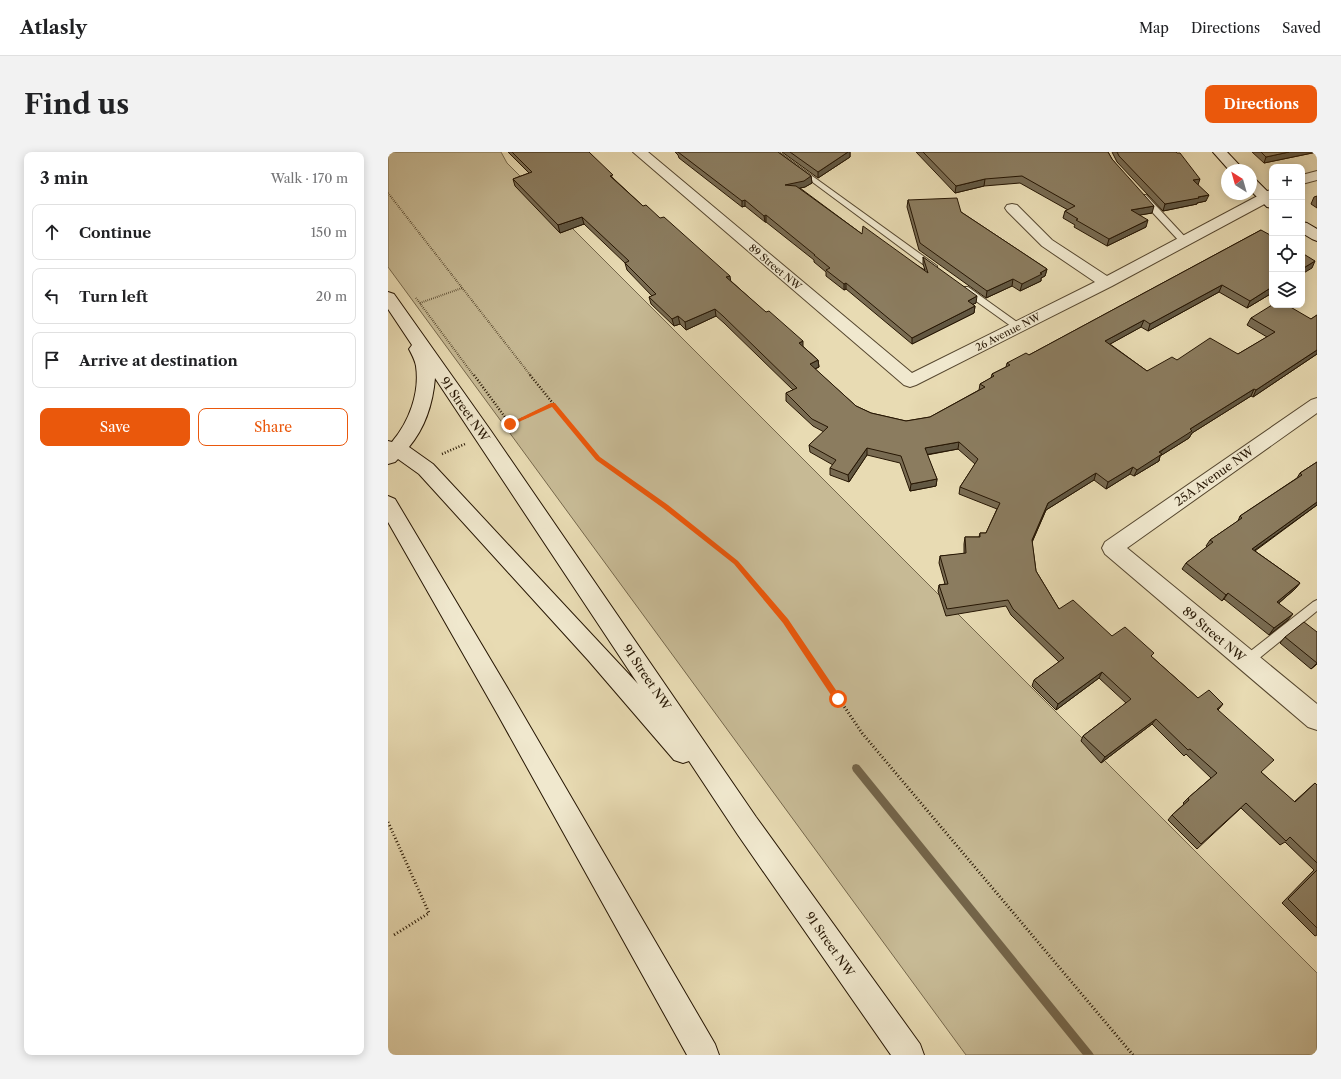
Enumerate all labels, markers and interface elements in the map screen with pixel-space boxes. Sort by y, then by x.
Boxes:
text: Atlasly [20,16,87,39]
text: Map [1139,19,1169,37]
text: Directions [1191,19,1260,37]
text: Saved [1282,19,1321,37]
button: Directions [1205,85,1317,123]
text: Find us [24,87,129,121]
north arrow [1221,164,1257,200]
map controls [1269,164,1305,308]
button: + [1269,164,1305,200]
text: 3 min [40,168,89,188]
text: Walk · 170 m [271,170,348,186]
button: − [1269,200,1305,236]
icon: ahead [41,221,63,243]
text: Continue [79,223,151,242]
text: 150 m [311,224,347,240]
button: locate [1269,236,1305,272]
street label: 89 Street NW [746,241,805,293]
button: layers [1269,272,1305,308]
icon: left [41,285,63,307]
text: Turn left [79,287,148,306]
text: 20 m [316,288,347,304]
street label: 26 Avenue NW [973,310,1044,354]
icon: arrive [41,349,63,371]
text: Arrive at destination [79,351,238,370]
street label: 91 Street NW [437,374,493,445]
button: Save [40,408,190,446]
button: Share [198,408,348,446]
route end [501,415,519,433]
street label: 25A Avenue NW [1171,443,1257,509]
street label: 89 Street NW [1179,603,1249,665]
street label: 91 Street NW [620,641,675,713]
route start [829,690,847,708]
street label: 91 Street NW [802,909,858,980]

